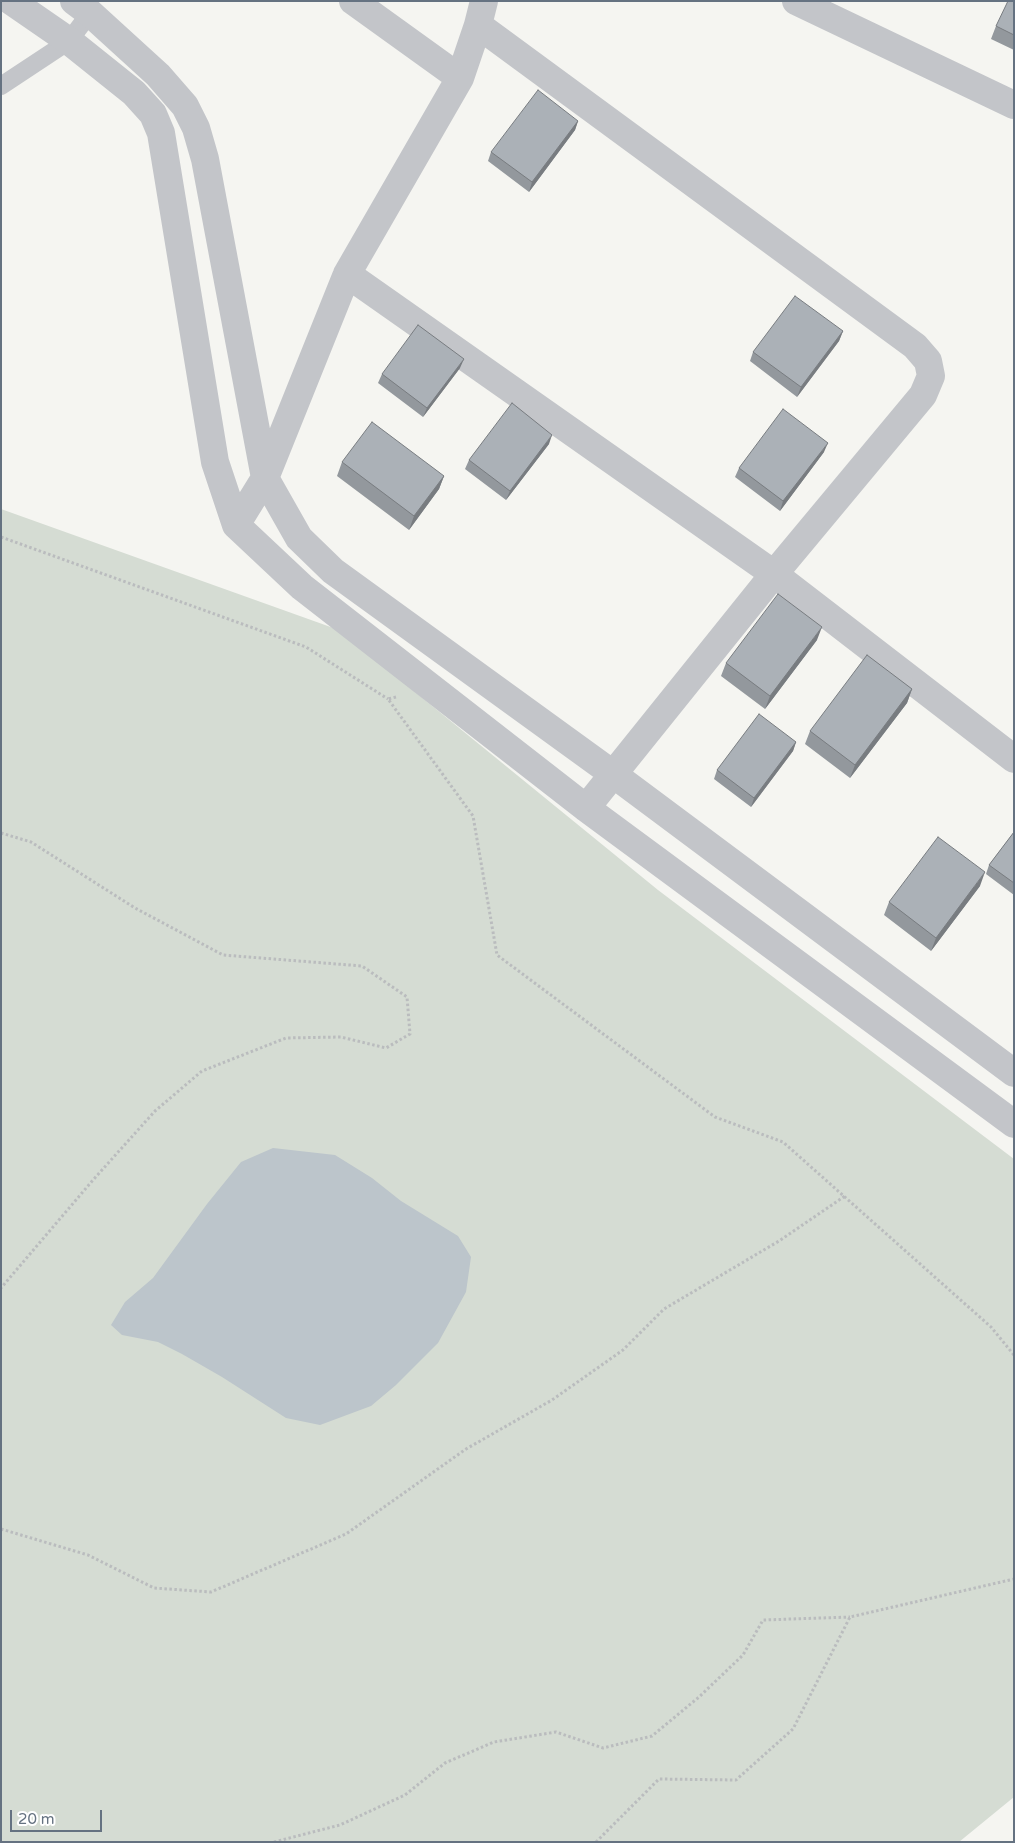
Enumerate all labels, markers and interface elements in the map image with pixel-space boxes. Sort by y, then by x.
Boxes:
scale bar [12,1800,105,1832]
text: 20 m [18,1810,55,1828]

